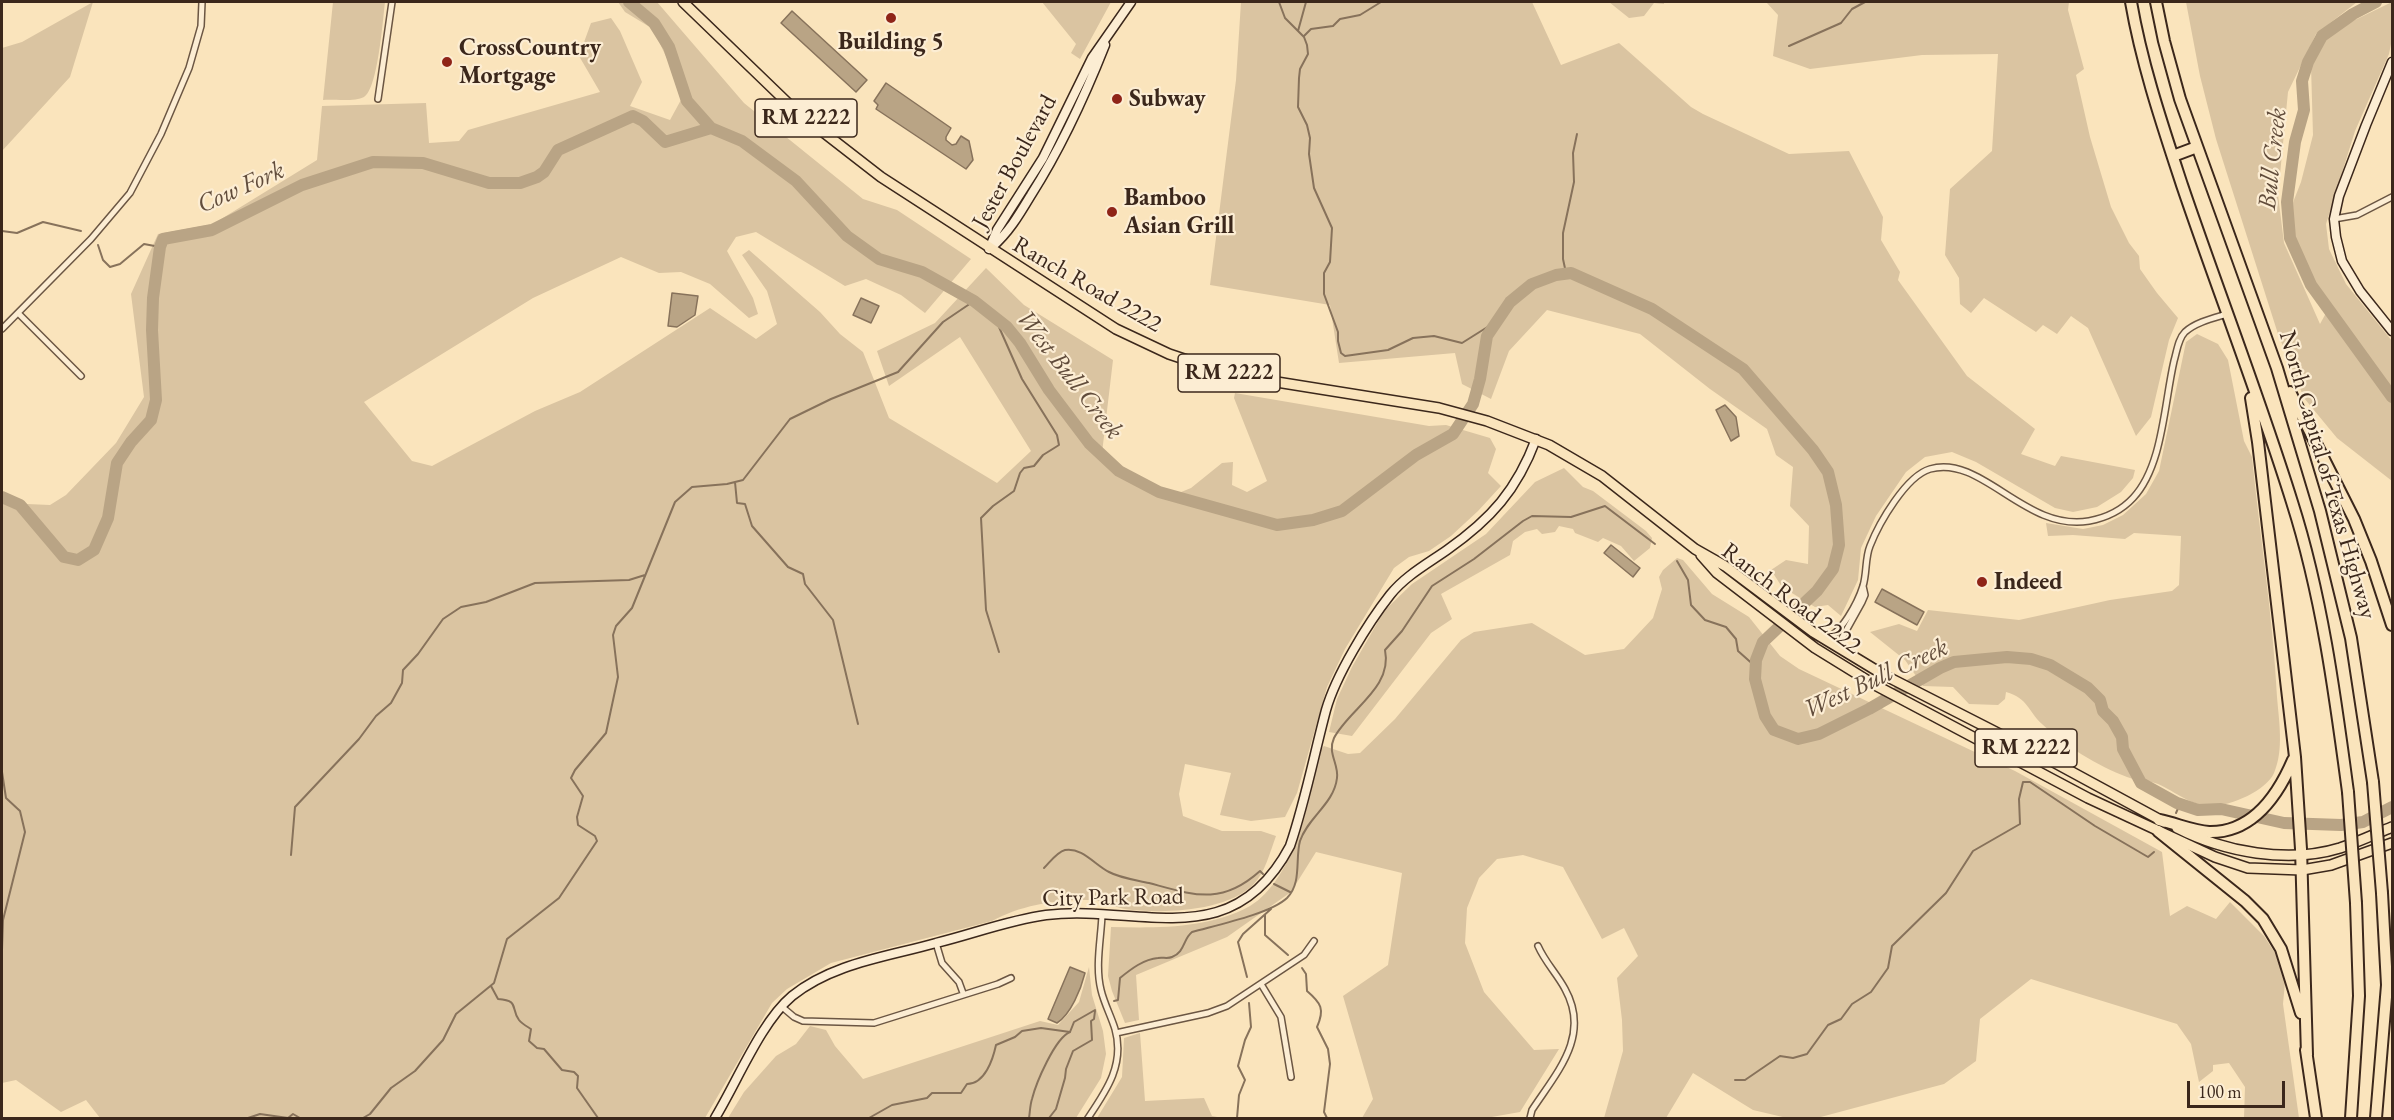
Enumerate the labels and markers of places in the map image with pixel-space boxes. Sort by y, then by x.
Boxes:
marker: Building 5 [884,11,898,25]
place label: Building 5 [838,28,944,56]
place label: CrossCountry Mortgage [459,34,601,90]
marker: CrossCountry Mortgage [440,55,454,69]
place label: Subway [1129,85,1206,113]
marker: Subway [1110,92,1124,106]
place label: Bamboo Asian Grill [1124,184,1234,240]
marker: Bamboo Asian Grill [1105,205,1119,219]
place label: Indeed [1994,568,2062,596]
marker: Indeed [1975,575,1989,589]

